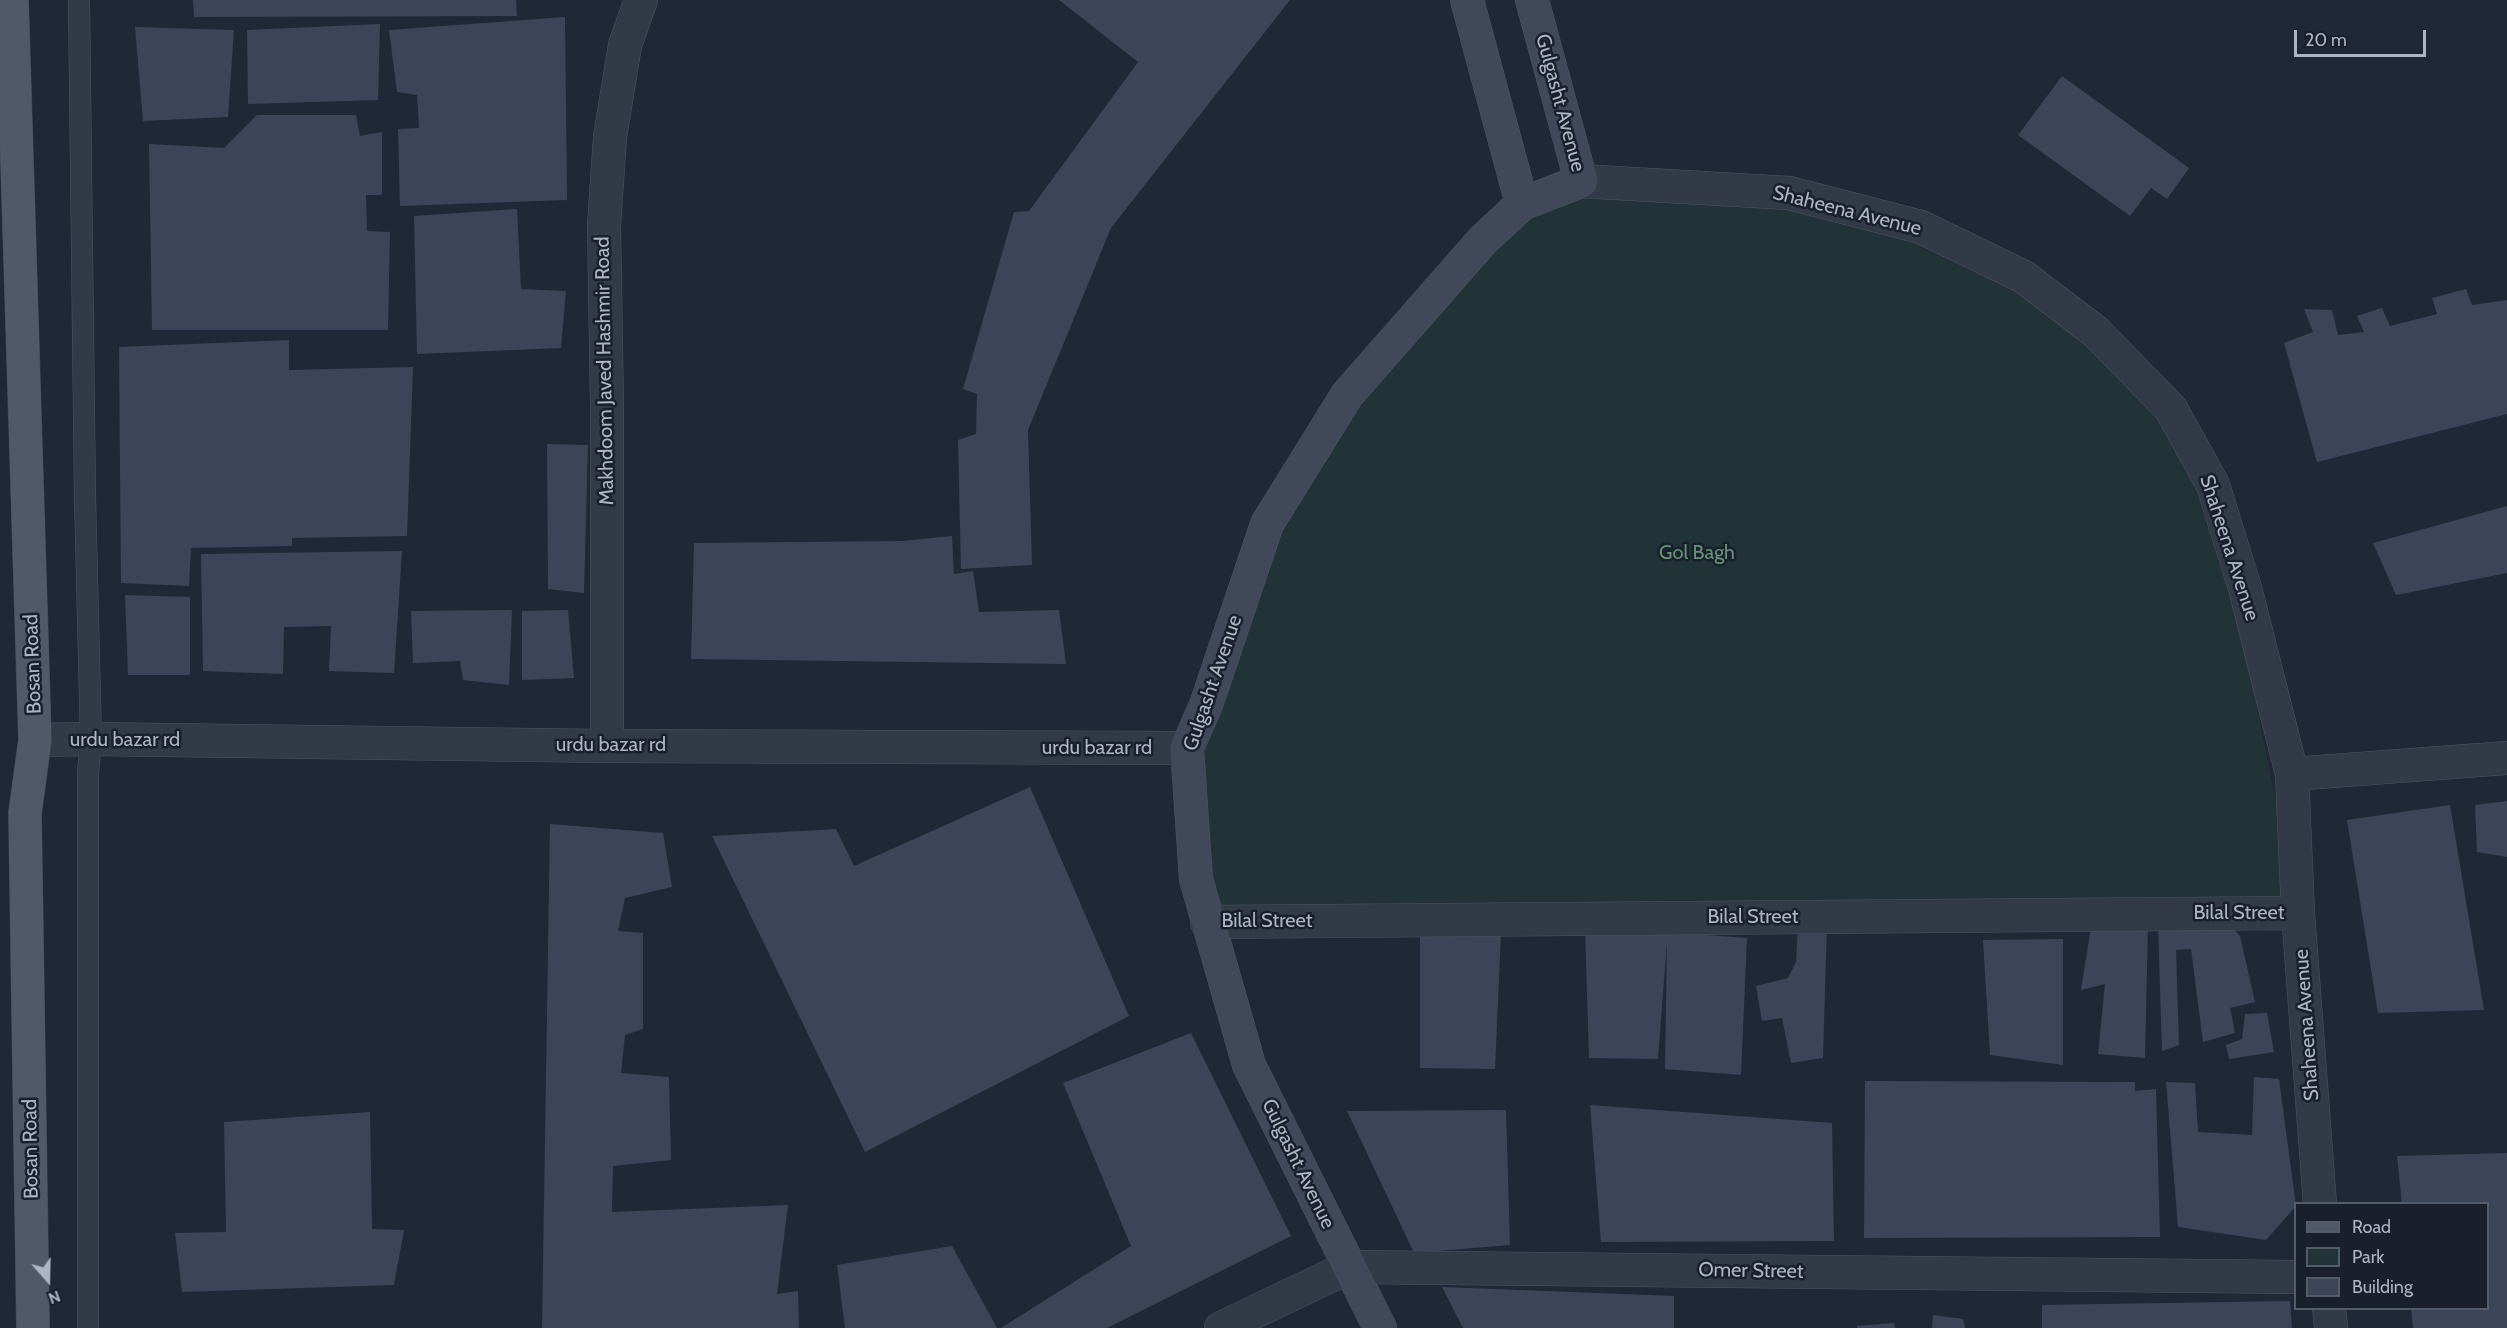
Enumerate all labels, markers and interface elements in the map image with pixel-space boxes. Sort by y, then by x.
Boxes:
scale bar [2297,18,2429,56]
text: 20 m [2305,29,2347,51]
street label: Gulgasht Avenue [1530,31,1590,175]
street label: Shaheena Avenue [1770,181,1924,241]
street label: Makhdoom Javed Hashmir Road [591,236,619,506]
street label: Shaheena Avenue [2194,472,2264,624]
park label: Gol Bagh [1659,541,1735,565]
street label: Gulgasht Avenue [1179,612,1247,754]
street label: Bosan Road [19,614,47,714]
street label: urdu bazar rd [70,728,180,752]
street label: urdu bazar rd [556,733,666,757]
street label: urdu bazar rd [1042,736,1152,760]
street label: Bilal Street [2194,901,2284,925]
street label: Bilal Street [1708,905,1798,929]
street label: Bilal Street [1222,909,1312,933]
street label: Shaheena Avenue [2290,948,2324,1102]
street label: Gulgasht Avenue [1256,1095,1340,1233]
street label: Bosan Road [18,1099,44,1199]
legend [2294,1202,2489,1310]
text: Road [2352,1216,2391,1238]
text: Park [2352,1246,2384,1268]
north arrow [18,1250,78,1310]
street label: Omer Street [1698,1258,1804,1284]
text: Building [2352,1276,2413,1298]
text: N [46,1287,63,1308]

